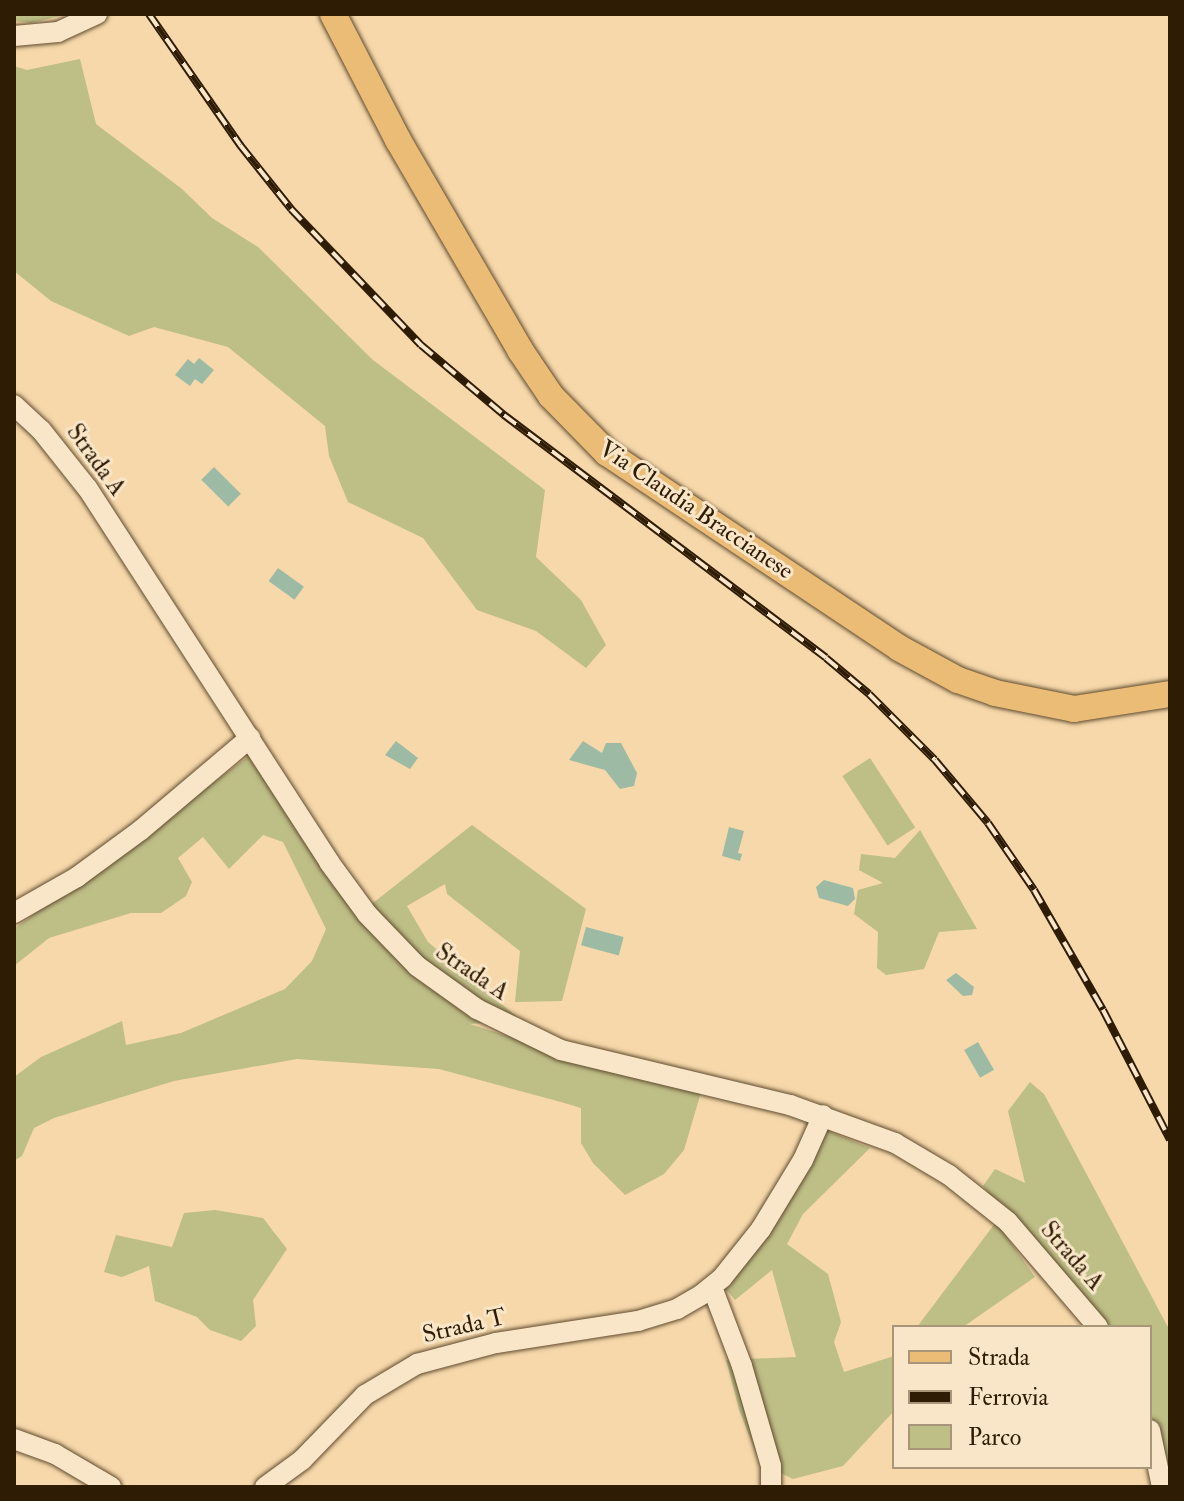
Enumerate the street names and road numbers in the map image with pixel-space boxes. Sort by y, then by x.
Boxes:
street label: Strada A [60,418,132,502]
street label: Via Claudia Braccianese [593,434,799,586]
street label: Strada A [430,937,514,1007]
street label: Strada A [1034,1216,1110,1296]
street label: Strada T [420,1302,508,1350]

